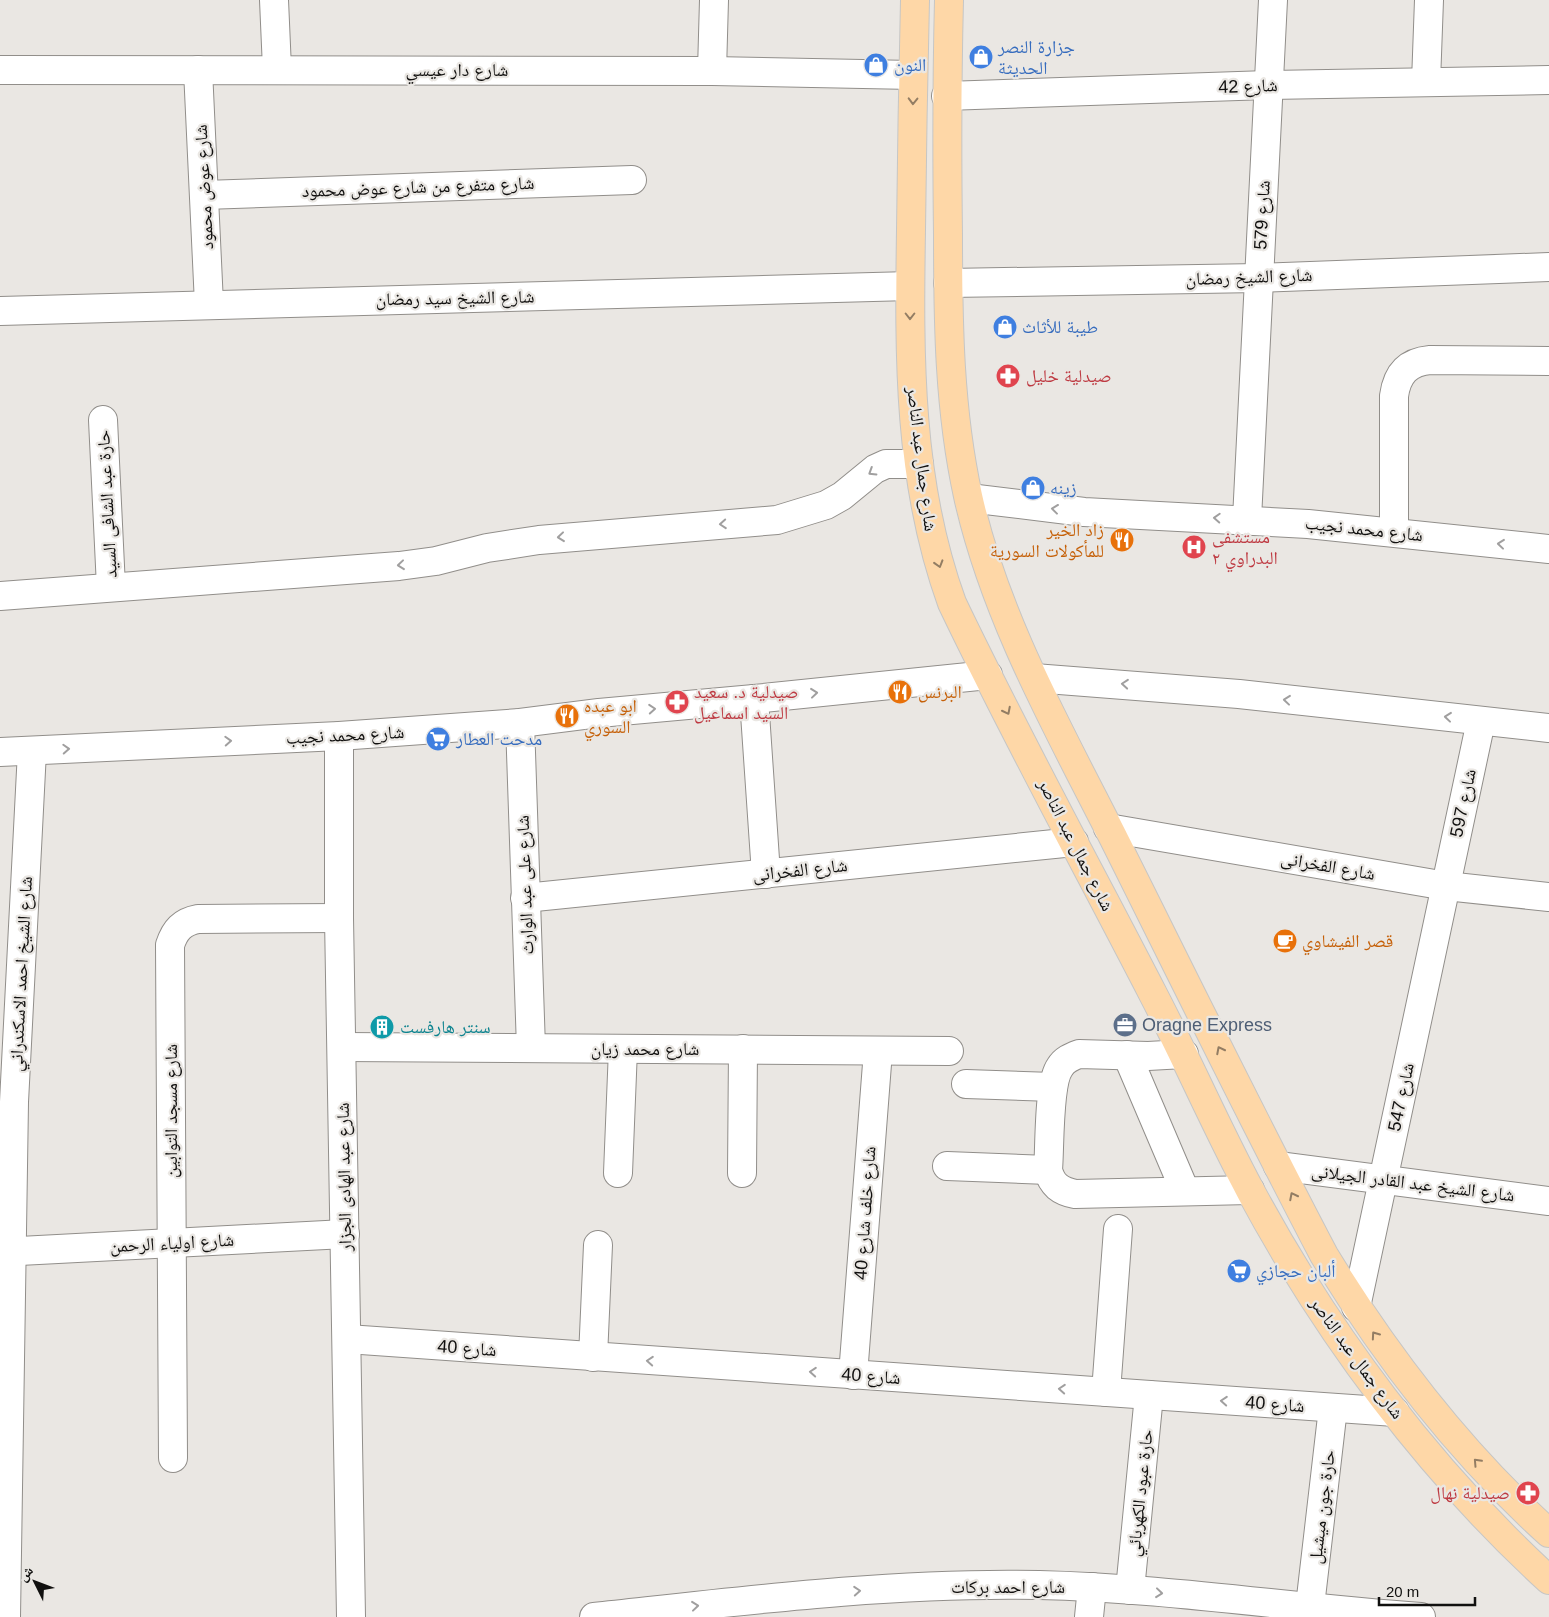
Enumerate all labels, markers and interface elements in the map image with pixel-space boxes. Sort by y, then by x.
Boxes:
place label: جزارة النصر الحديثة [997,37,1075,78]
shop icon: جزارة النصر الحديثة [968,44,994,70]
shop icon: النون [863,52,889,78]
place label: النون [894,55,926,76]
street label: شارع دار عيسي [406,60,508,85]
street label: شارع 42 [1218,75,1278,98]
one-way arrow [908,98,918,105]
street label: شارع عوض محمود [191,124,218,250]
street label: شارع متفرع من شارع عوض محمود [301,173,535,202]
street label: شارع 579 [1250,180,1275,250]
street label: شارع الشيخ رمضان [1185,265,1313,291]
street label: شارع الشيخ سيد رمضان [375,287,535,311]
one-way arrow [905,312,915,320]
shop icon: طيبة للأثاث [992,314,1018,340]
place label: طيبة للأثاث [1022,317,1098,338]
pharmacy icon: صيدلية خليل [995,363,1021,389]
place label: صيدلية خليل [1026,366,1112,387]
street label: شارع جمال عبد الناصر [902,385,941,533]
street label: حارة عبد الشافى السيد [93,430,122,578]
one-way arrow [869,466,878,475]
shop icon: زينه [1020,475,1046,501]
place label: زينه [1050,478,1077,498]
one-way arrow [1050,504,1059,514]
one-way arrow [1213,512,1221,523]
street label: شارع محمد نجيب [1304,513,1424,546]
one-way arrow [719,519,727,530]
place label: زاد الخير للمأكولات السورية [990,520,1104,561]
restaurant icon: زاد الخير للمأكولات السورية [1109,527,1135,553]
place label: مستشفى البدراوي ٢ [1212,527,1278,573]
one-way arrow [557,531,565,542]
hospital icon: مستشفى البدراوي ٢ [1181,534,1207,560]
one-way arrow [1496,539,1504,550]
one-way arrow [397,559,405,570]
one-way arrow [933,559,943,567]
restaurant icon: البرنس [887,679,913,705]
one-way arrow [1121,679,1129,690]
place label: صيدلية د. سعيد السيد اسماعيل [694,682,798,724]
place label: البرنس [918,682,962,703]
one-way arrow [810,688,818,699]
pharmacy icon: صيدلية د. سعيد السيد اسماعيل [664,689,690,715]
one-way arrow [1282,694,1290,705]
place label: ابو عبده السوري [584,696,637,742]
restaurant icon: ابو عبده السوري [554,703,580,729]
one-way arrow [648,703,656,714]
one-way arrow [1001,706,1011,715]
one-way arrow [1444,712,1452,723]
street label: شارع محمد نجيب [285,722,405,749]
supermarket icon: مدحت العطار [425,726,451,752]
place label: مدحت العطار [455,729,542,749]
one-way arrow [225,736,233,747]
one-way arrow [62,744,70,754]
street label: شارع 597 [1446,767,1481,839]
street label: شارع جمال عبد الناصر [1033,775,1118,915]
street label: شارع على عبد الوارث [513,815,538,955]
street label: شارع الفخرانى [1279,848,1377,885]
street label: شارع الفخرانى [752,855,848,886]
street label: شارع الشيخ احمد الاسكندراني [6,876,41,1072]
cafe icon: قصر الفيشاوي [1272,928,1298,954]
place label: قصر الفيشاوي [1302,931,1393,956]
office icon: Oragne Express [1112,1012,1138,1038]
building icon: سنتر هارفست [369,1014,395,1040]
place label: Oragne Express [1142,1015,1272,1035]
place label: سنتر هارفست [400,1017,491,1037]
street label: شارع محمد زيان [591,1039,699,1060]
street label: شارع مسجد التوابين [161,1044,182,1178]
one-way arrow [1216,1047,1226,1056]
street label: شارع 547 [1384,1061,1419,1133]
street label: شارع عبد الهادى الجزار [333,1102,356,1253]
street label: شارع خلف شارع 40 [850,1145,881,1281]
street label: شارع الشيخ عبد القادر الجيلانى [1310,1161,1516,1207]
one-way arrow [1289,1192,1299,1201]
street label: شارع اولياء الرحمن [109,1230,235,1257]
supermarket icon: ألبان حجازي [1226,1258,1252,1284]
place label: ألبان حجازي [1256,1260,1336,1286]
street label: شارع جمال عبد الناصر [1305,1292,1408,1423]
one-way arrow [1372,1332,1381,1341]
street label: شارع 40 [437,1336,497,1361]
one-way arrow [646,1355,654,1366]
street label: شارع 40 [841,1364,901,1389]
one-way arrow [808,1367,816,1378]
one-way arrow [1058,1384,1066,1395]
street label: شارع 40 [1245,1392,1305,1417]
one-way arrow [1220,1395,1228,1406]
street label: حارة عبود الكهربائي [1123,1428,1161,1558]
street label: حارة جون ميشيل [1305,1449,1340,1565]
one-way arrow [1474,1459,1483,1468]
pharmacy icon: صيدلية نهال [1515,1480,1541,1506]
place label: صيدلية نهال [1430,1483,1510,1504]
north arrow [10,1557,60,1607]
text: ش [14,1562,37,1585]
scale bar [1379,1574,1475,1606]
street label: شارع احمد بركات [951,1577,1065,1598]
text: 20 m [1386,1583,1419,1600]
one-way arrow [853,1585,861,1596]
one-way arrow [1155,1587,1163,1598]
one-way arrow [691,1601,699,1612]

